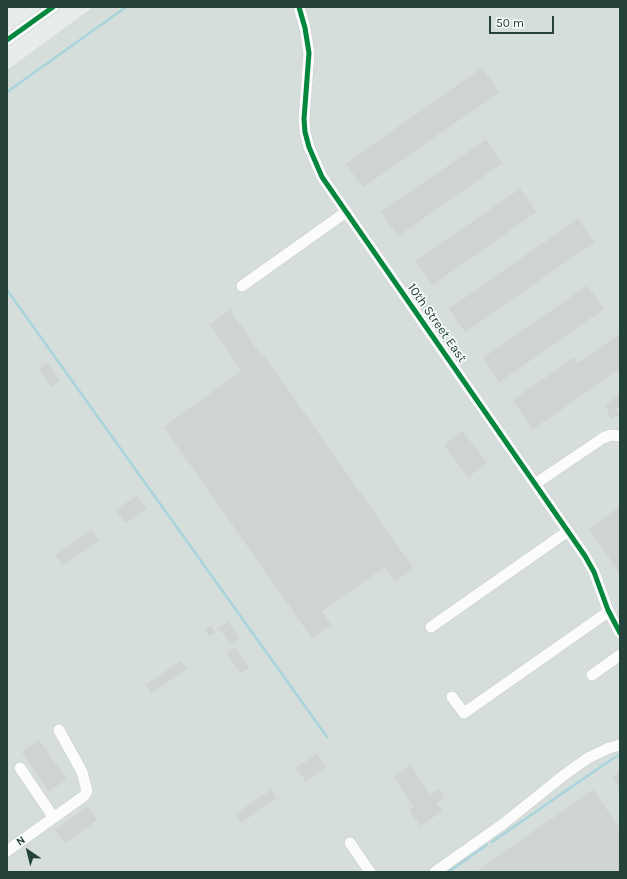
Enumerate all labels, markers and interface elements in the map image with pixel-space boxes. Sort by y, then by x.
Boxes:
scale bar [491,8,556,34]
text: 50 m [496,16,524,30]
street label: 10th Street East [404,281,470,365]
north arrow [8,831,48,871]
text: N [14,833,28,848]

